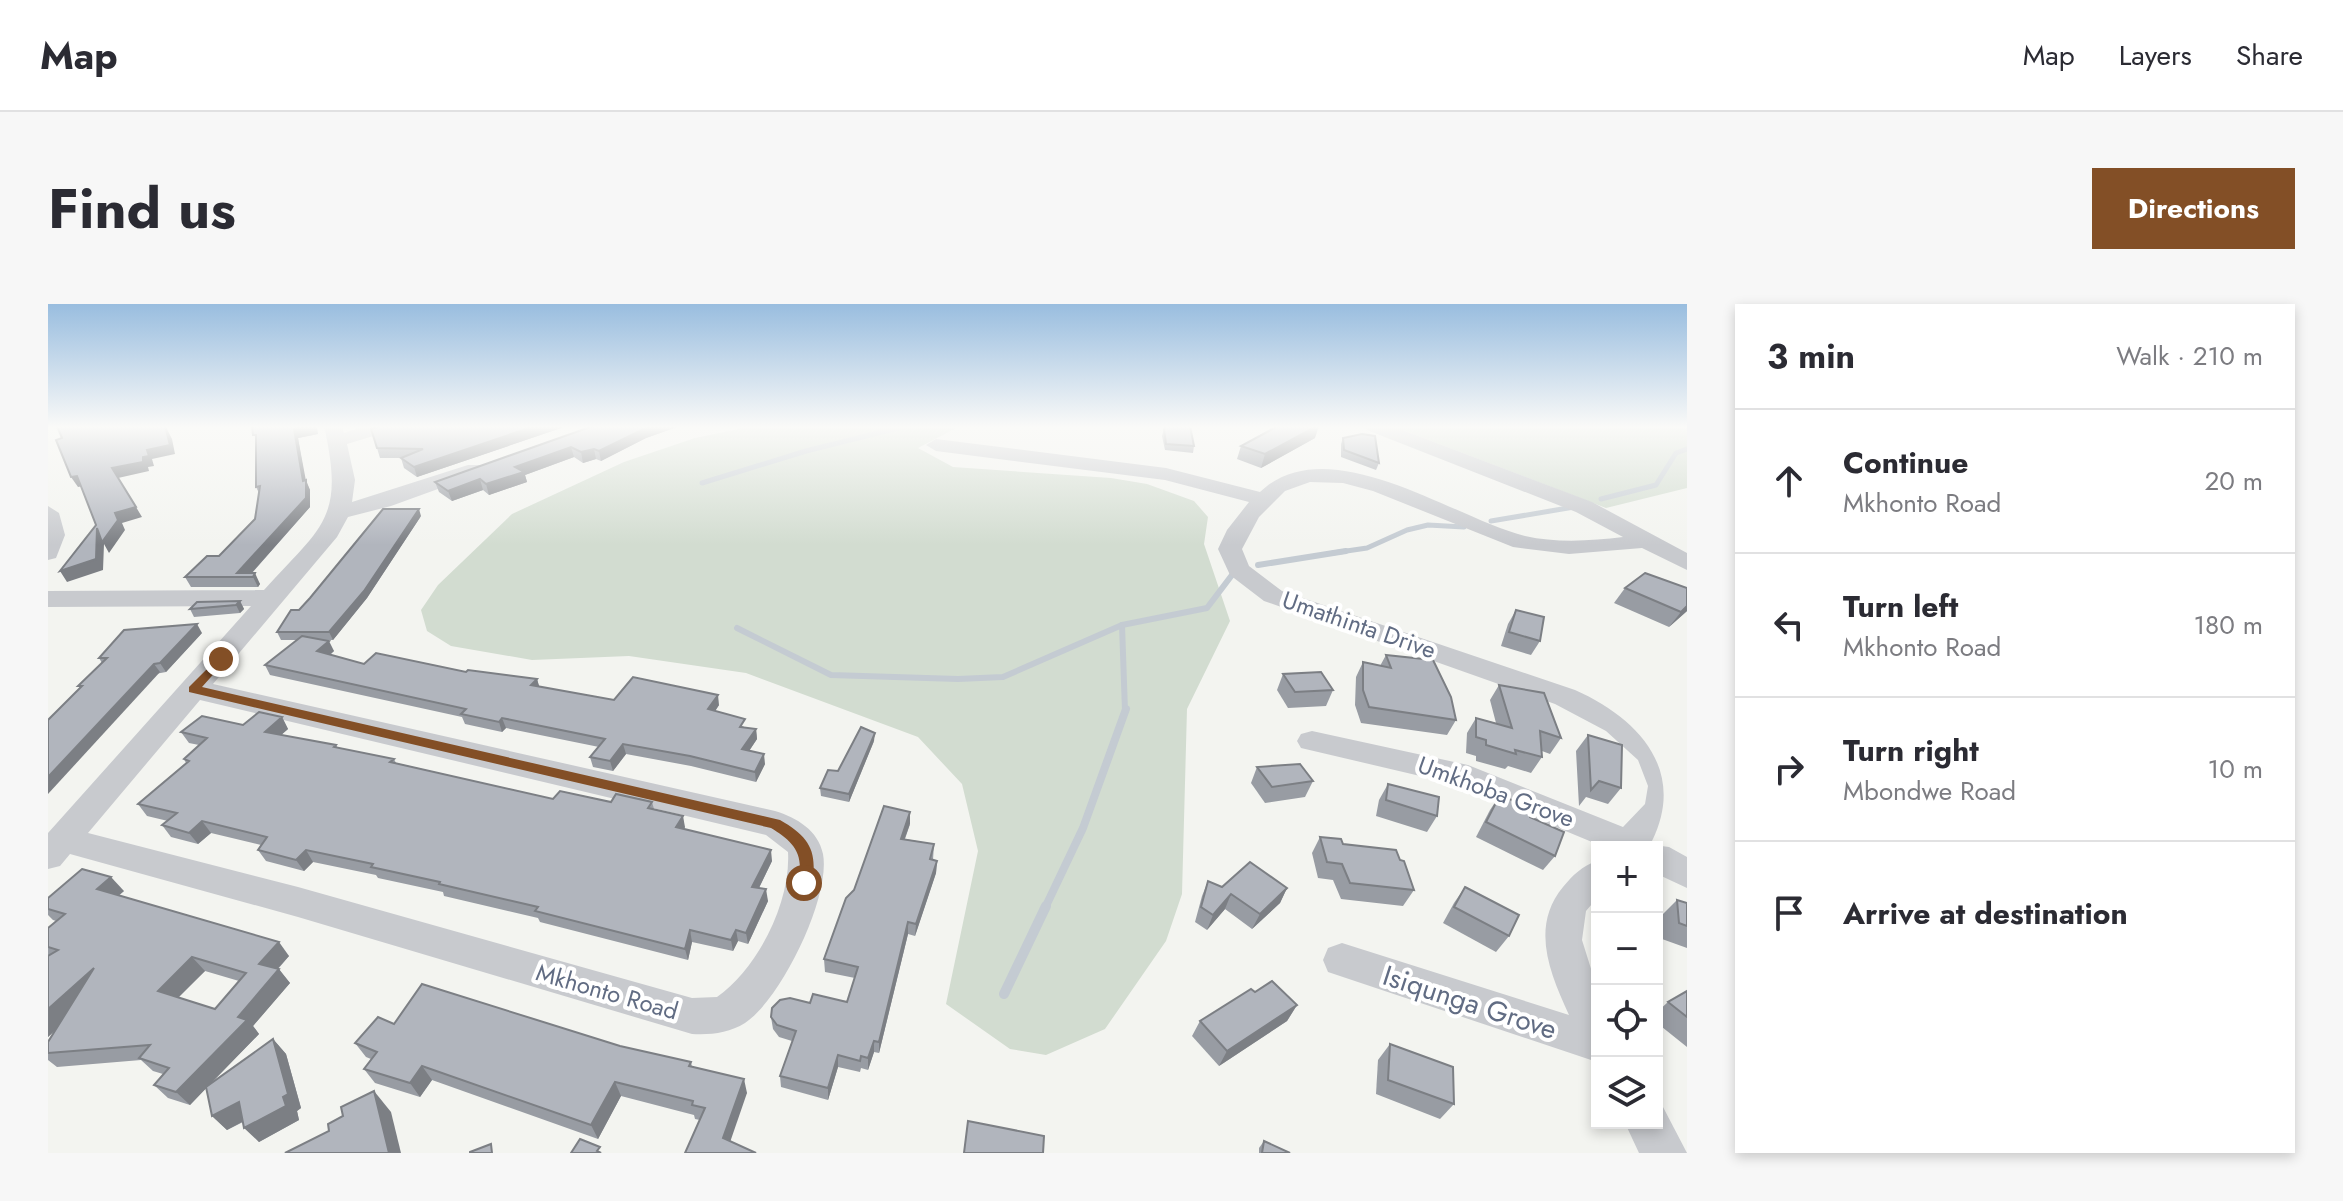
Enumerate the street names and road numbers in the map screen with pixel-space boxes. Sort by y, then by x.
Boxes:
street label: Umathinta Drive [1278,582,1441,667]
street label: Umkhoba Grove [1413,747,1579,836]
street label: Mkhonto Road [532,955,682,1028]
street label: Isiqunga Grove [1378,955,1562,1050]

